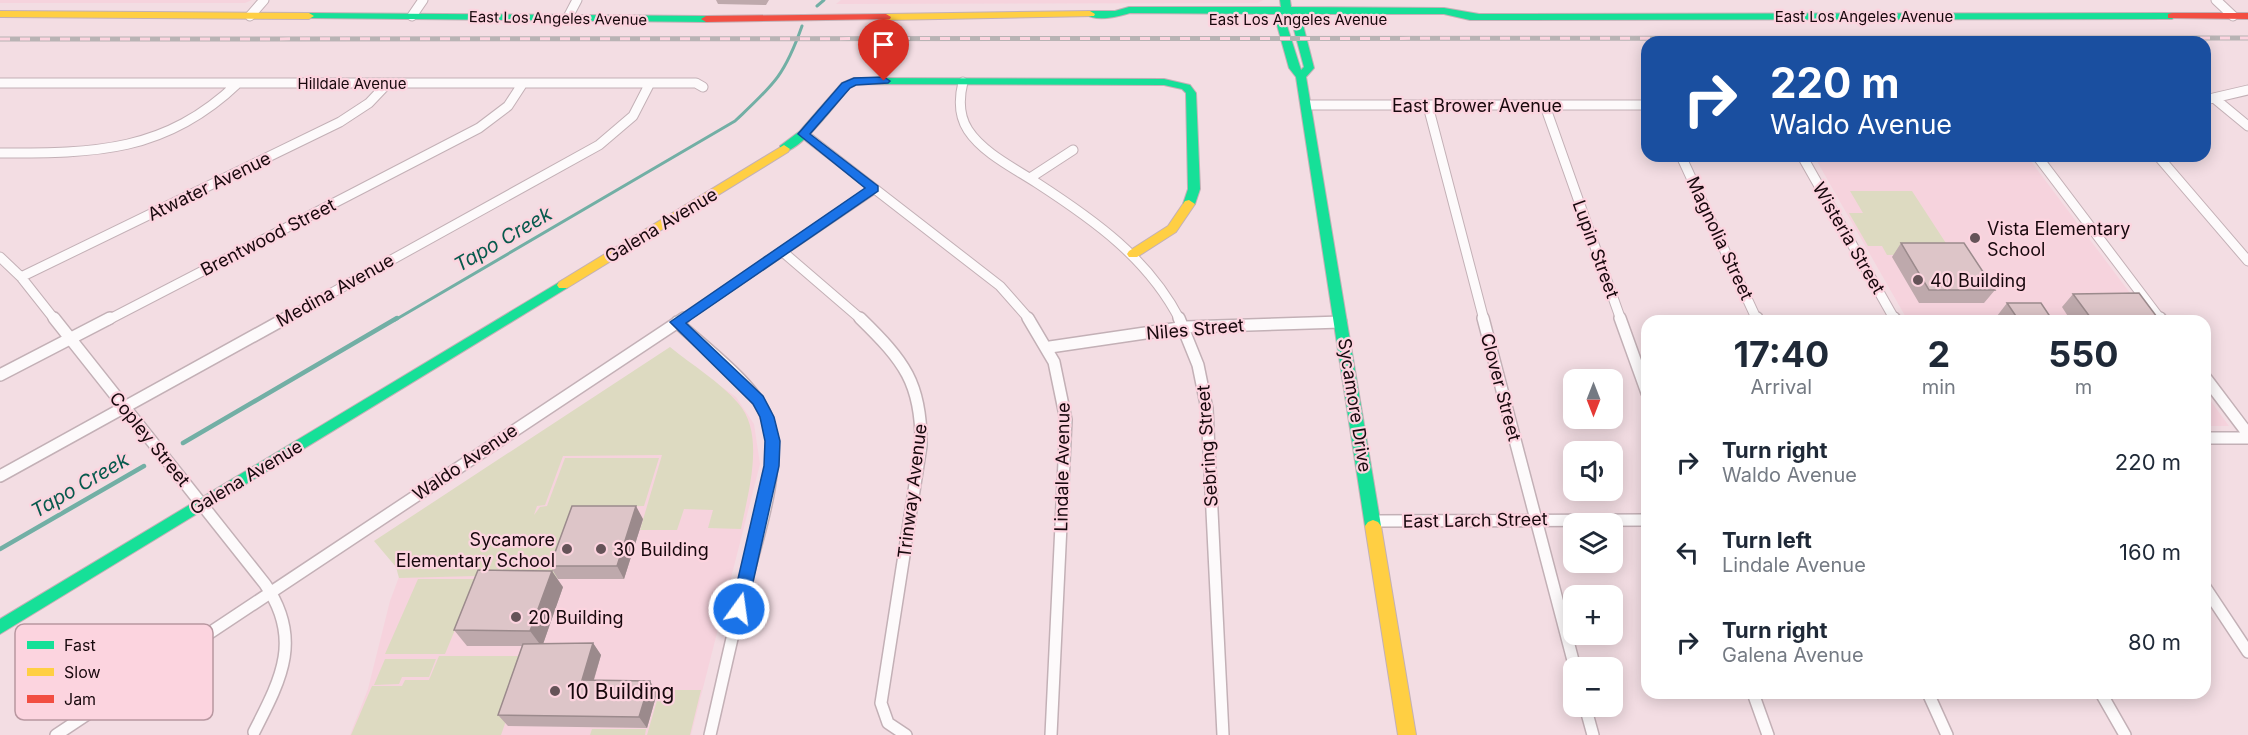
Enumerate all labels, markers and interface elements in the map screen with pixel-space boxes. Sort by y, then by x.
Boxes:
street label: East Los Angeles Avenue [469,7,647,29]
street label: East Los Angeles Avenue [1775,7,1953,26]
street label: East Los Angeles Avenue [1209,10,1387,29]
pin [858,19,909,81]
icon: arrive [867,28,900,61]
text: 220 m [1770,57,1900,108]
icon: right [1671,60,1749,138]
street label: Hilldale Avenue [298,74,406,93]
street label: East Brower Avenue [1392,95,1562,116]
text: Waldo Avenue [1770,108,1952,141]
street label: Atwater Avenue [144,147,274,225]
street label: Magnolia Street [1682,173,1758,303]
street label: Wisteria Street [1809,179,1889,298]
street label: Galena Avenue [601,183,721,267]
street label: Brentwood Street [197,194,339,280]
street label: Lupin Street [1569,197,1623,301]
water label: Tapo Creek [450,201,557,277]
place label: Vista Elementary School [1987,218,2130,260]
marker: Vista Elementary School [1968,231,1982,245]
street label: Medina Avenue [273,249,397,331]
place label: 40 Building [1930,270,2026,291]
marker: 40 Building [1911,273,1925,287]
street label: Niles Street [1145,314,1245,344]
street label: Clover Street [1477,331,1526,443]
text: 17:40 [1733,332,1829,376]
text: 2 [1927,332,1950,376]
text: 550 [2048,332,2119,376]
street label: Sycamore Drive [1334,337,1376,473]
north arrow [1563,369,1623,429]
map controls [1563,369,1623,717]
text: Arrival [1751,375,1812,399]
text: min [1922,375,1956,399]
text: m [2075,375,2092,399]
street label: Sebring Street [1192,384,1222,508]
street label: Copley Street [106,388,195,491]
street label: Lindale Avenue [1050,402,1074,532]
street label: Waldo Avenue [409,419,521,505]
street label: Trinway Avenue [893,422,931,560]
street label: Galena Avenue [186,435,306,519]
text: Turn right [1722,437,1828,463]
button: sound [1563,441,1623,501]
icon: right [1671,446,1704,479]
water label: Tapo Creek [27,447,134,523]
text: 220 m [2115,449,2181,475]
text: Waldo Avenue [1722,463,1857,487]
street label: East Larch Street [1402,508,1548,532]
button: layers [1563,513,1623,573]
text: Turn left [1722,527,1812,553]
place label: Sycamore Elementary School [396,529,555,571]
icon: left [1671,536,1704,569]
place label: 30 Building [613,539,709,560]
text: 160 m [2119,539,2181,565]
marker: Sycamore Elementary School [560,542,574,556]
marker: 30 Building [594,542,608,556]
text: Lindale Avenue [1722,553,1866,577]
position arrow [707,577,771,641]
button: + [1563,585,1623,645]
place label: 20 Building [528,607,624,628]
marker: 20 Building [509,610,523,624]
text: Turn right [1722,617,1828,643]
legend [15,624,213,720]
icon: right [1671,626,1704,659]
text: 80 m [2128,629,2181,655]
text: Fast [64,635,96,655]
text: Galena Avenue [1722,643,1864,667]
button: − [1563,657,1623,717]
text: Slow [64,662,101,682]
place label: 10 Building [567,679,674,704]
marker: 10 Building [548,684,562,698]
text: Jam [64,689,96,709]

